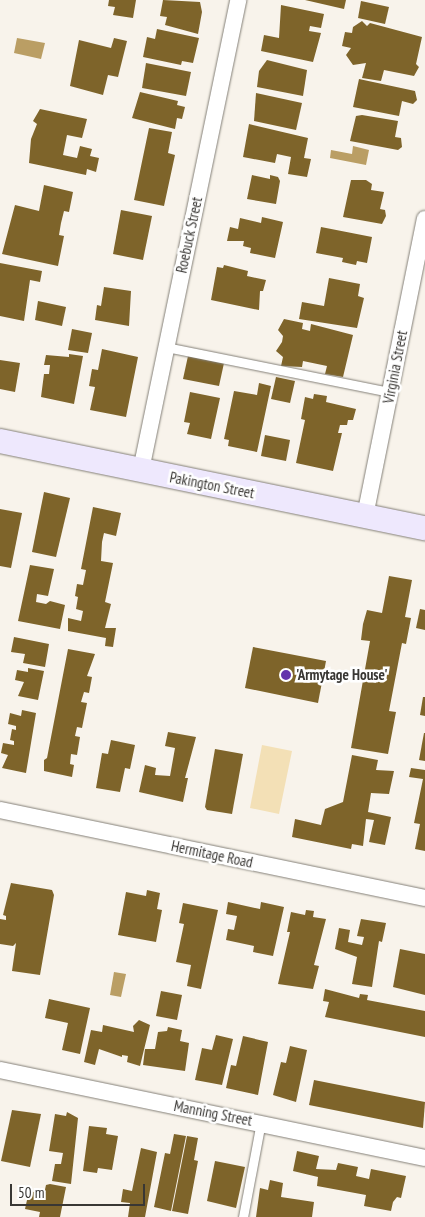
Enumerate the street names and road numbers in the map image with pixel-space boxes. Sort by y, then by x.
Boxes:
street label: Roebuck Street [172,195,206,275]
street label: Virginia Street [379,329,411,405]
street label: Pakington Street [168,468,256,502]
street label: Hermitage Road [170,837,254,871]
street label: Manning Street [172,1097,254,1129]

